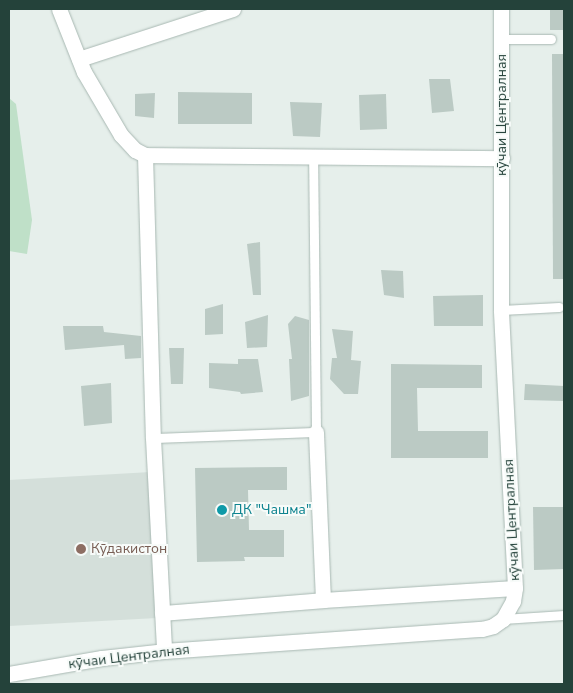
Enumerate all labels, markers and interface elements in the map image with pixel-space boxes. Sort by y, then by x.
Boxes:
street label: кӯчаи Централная [494,54,510,176]
street label: кӯчаи Централная [500,459,524,581]
place label: ДК "Чашма" [232,502,311,518]
marker: ДК "Чашма" [216,504,228,516]
place label: Кӯдакистон [91,541,167,557]
marker: Кӯдакистон [75,543,87,555]
street label: кӯчаи Централная [67,641,191,673]

